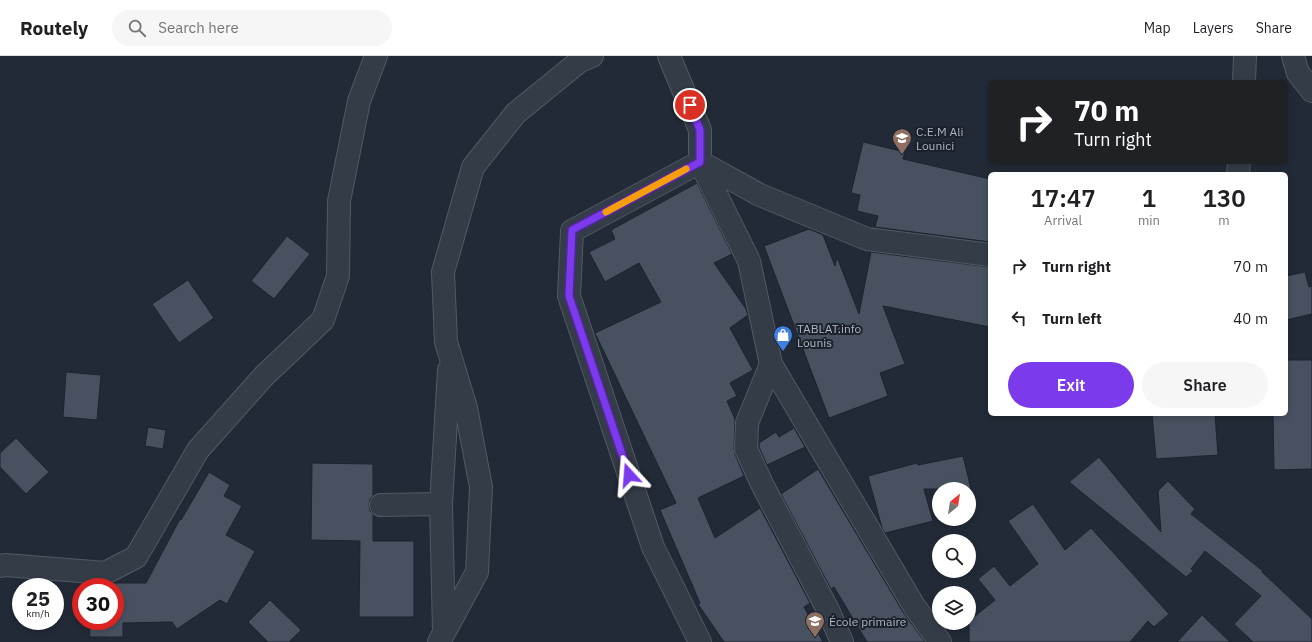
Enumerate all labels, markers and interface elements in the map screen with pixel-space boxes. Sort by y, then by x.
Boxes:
search box [112,10,392,46]
text: Routely [20,16,88,40]
icon: search [126,17,148,39]
text: Search here [158,18,239,37]
text: Map [1144,19,1171,37]
text: Layers [1193,19,1234,37]
text: Share [1256,19,1292,37]
pin [673,88,707,122]
text: 70 m [1074,92,1139,129]
icon: arrive [679,94,701,116]
icon: right [1008,96,1060,148]
place label: C.E.M Ali Lounici [916,124,964,153]
school or university icon: C.E.M Ali Lounici [891,127,913,155]
text: Turn right [1074,128,1152,151]
text: 17:47 [1030,182,1096,214]
text: 1 [1142,182,1156,214]
text: 130 [1202,182,1246,214]
text: Arrival [1044,212,1082,229]
text: min [1138,212,1160,229]
text: m [1218,212,1230,229]
icon: right [1008,255,1030,277]
text: Turn right [1042,257,1111,276]
text: 70 m [1233,257,1268,276]
icon: left [1008,307,1030,329]
text: Turn left [1042,309,1102,328]
text: 40 m [1233,309,1268,328]
place label: TABLAT.info Lounis [797,321,862,350]
shop icon: TABLAT.info Lounis [772,324,794,352]
button: Exit [1008,362,1134,408]
button: Share [1142,362,1268,408]
position arrow [608,454,650,496]
north arrow [932,482,976,526]
map controls [932,482,976,630]
button: search [932,534,976,578]
speed limit sign: 30 [72,578,124,630]
text: 25 [26,585,50,612]
button: layers [932,586,976,630]
text: km/h [26,607,50,620]
school or university icon: École primaire [804,610,826,638]
place label: École primaire [829,614,907,629]

